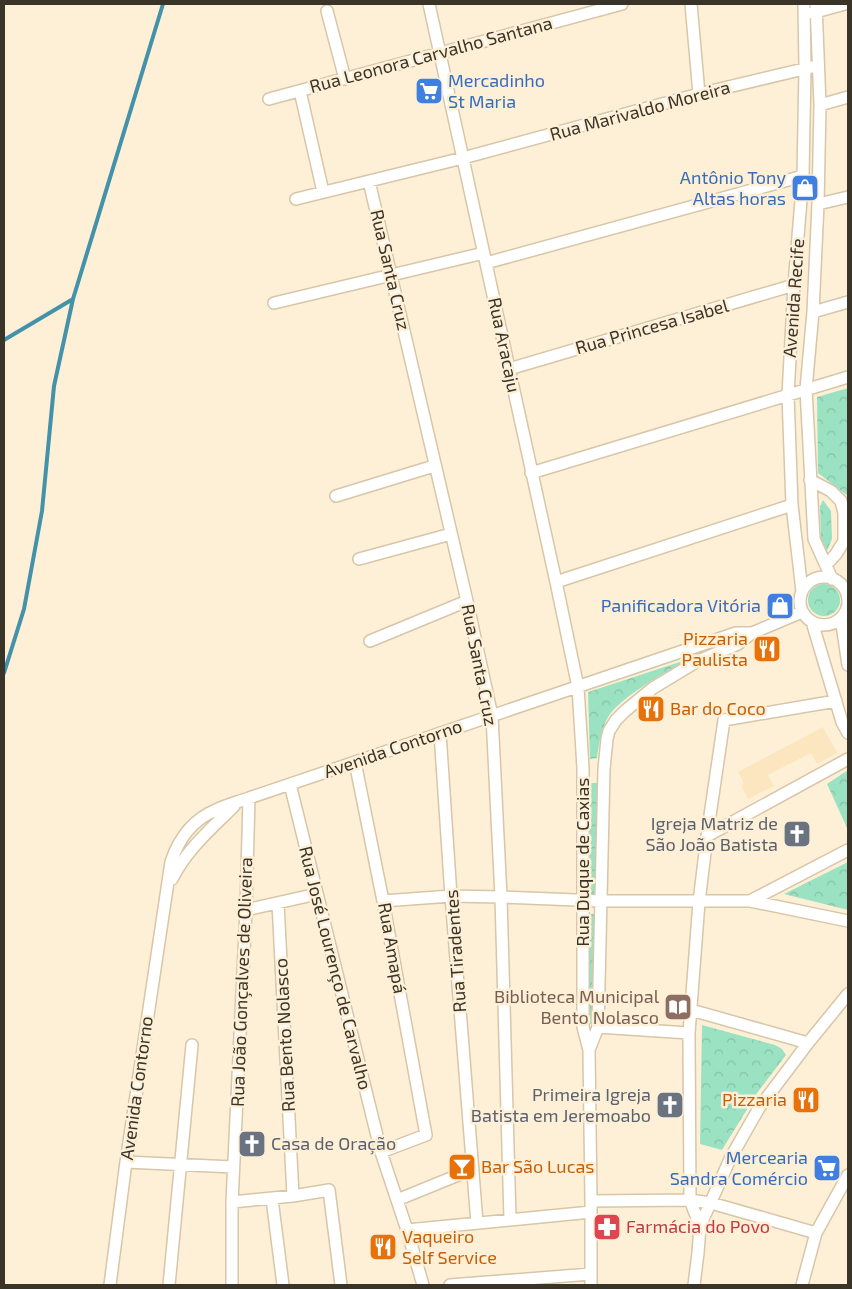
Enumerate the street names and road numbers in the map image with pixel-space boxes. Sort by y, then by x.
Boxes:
street label: Rua Leonora Carvalho Santana [307,11,555,97]
street label: Rua Marivaldo Moreira [547,75,732,145]
street label: Rua Santa Cruz [366,207,416,332]
street label: Avenida Recife [778,238,808,358]
street label: Rua Princesa Isabel [573,293,732,358]
street label: Rua Aracaju [484,295,526,394]
street label: Rua Santa Cruz [457,602,503,727]
street label: Avenida Contorno [321,714,465,782]
street label: Rua Duque de Caxias [571,778,593,946]
street label: Rua José Lourenço de Carvalho [294,844,377,1092]
street label: Rua João Gonçalves de Oliveira [226,857,257,1107]
street label: Rua Tiradentes [440,889,470,1013]
street label: Rua Amapá [374,901,412,995]
street label: Rua Bento Nolasco [269,958,299,1112]
street label: Avenida Contorno [115,1015,157,1161]

